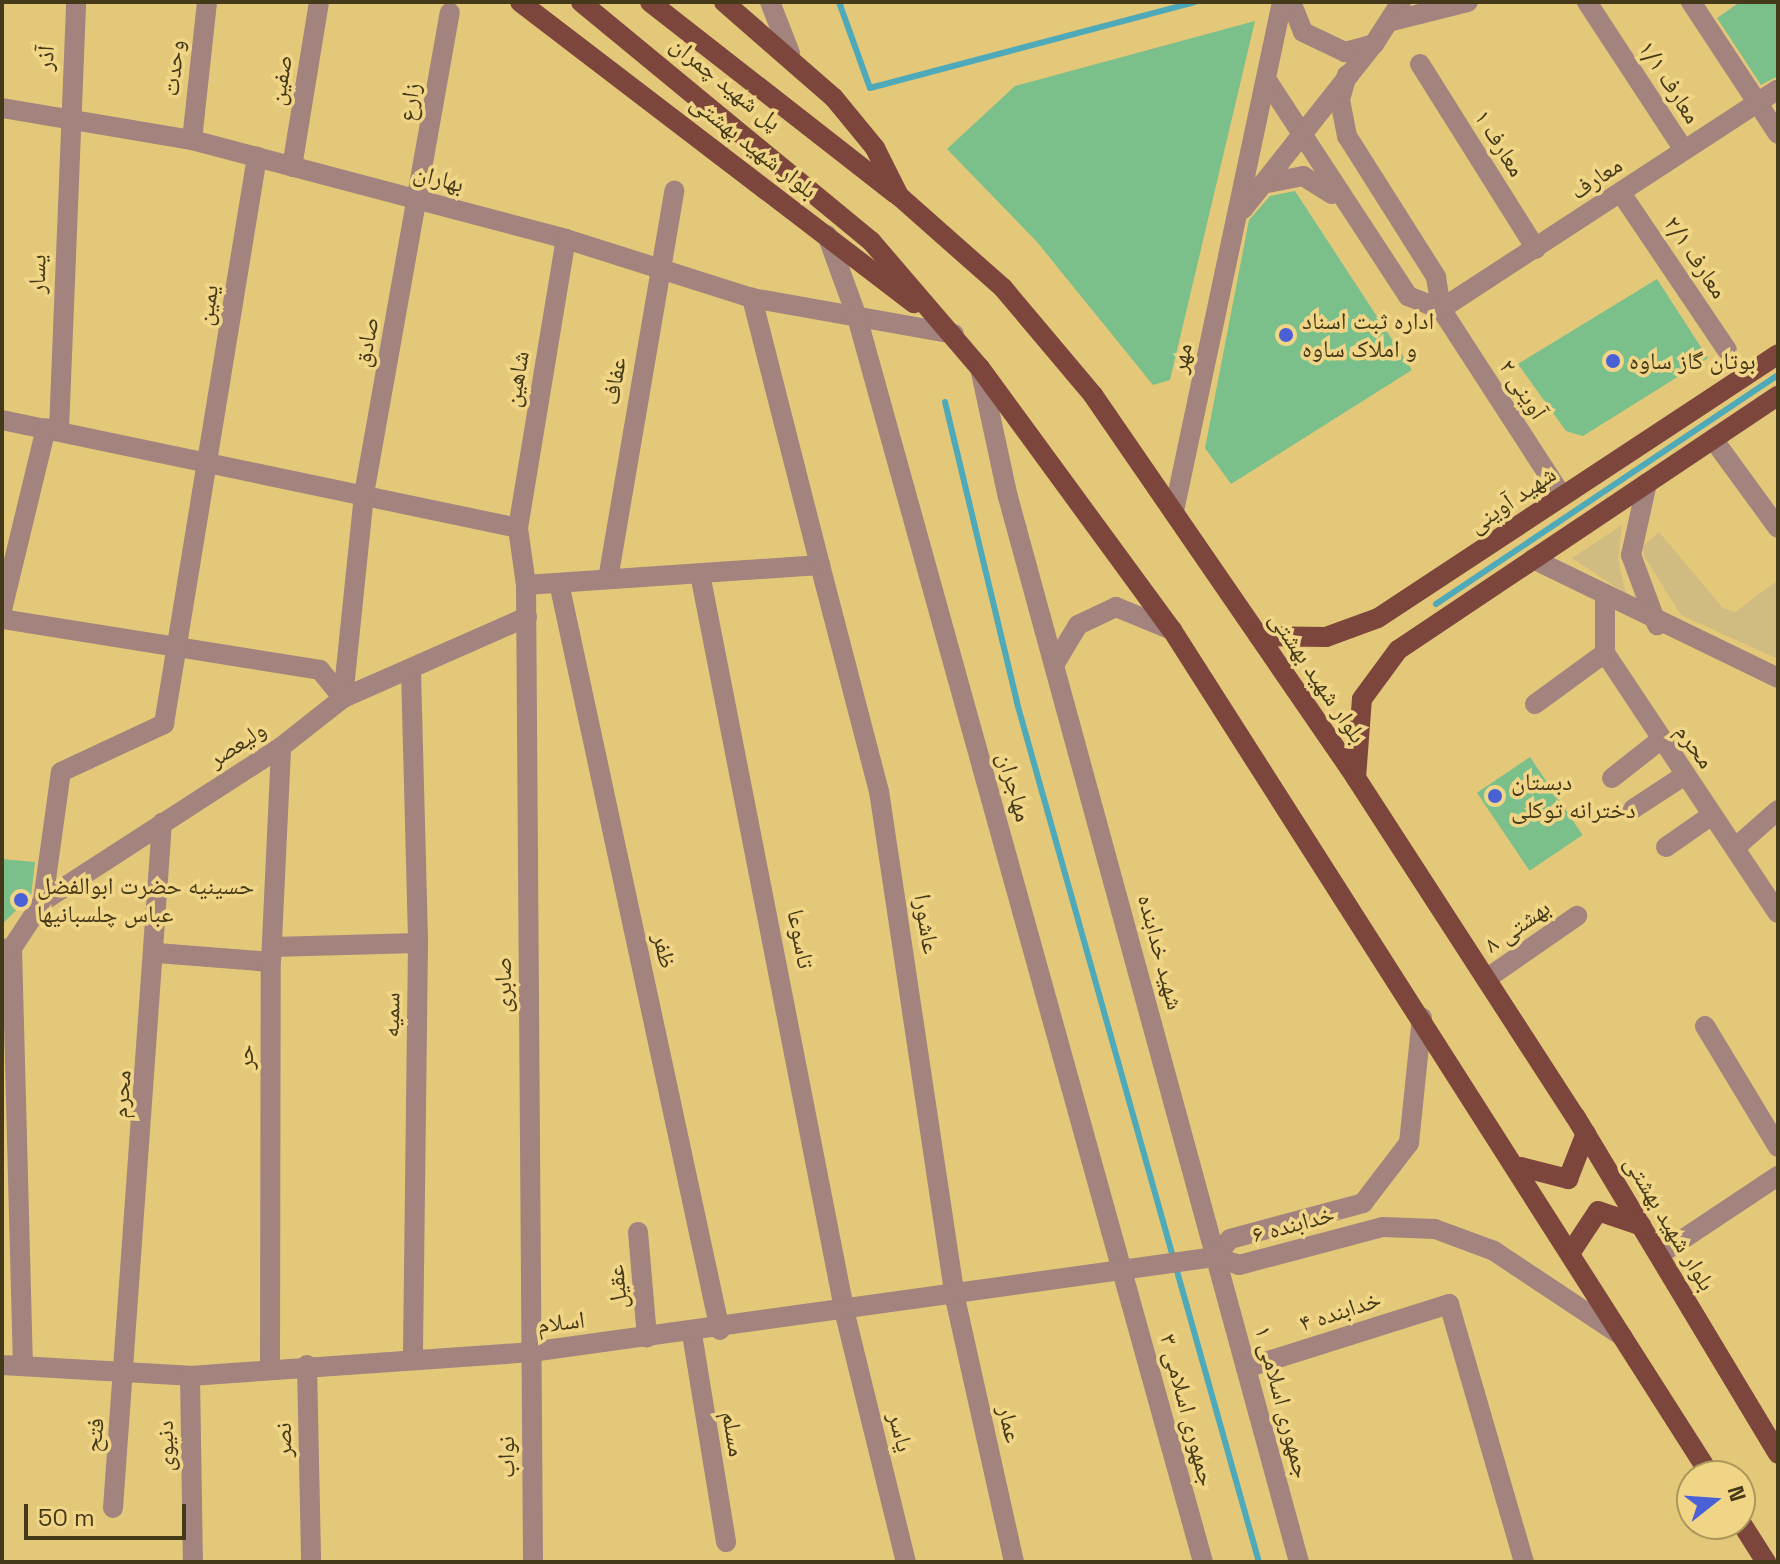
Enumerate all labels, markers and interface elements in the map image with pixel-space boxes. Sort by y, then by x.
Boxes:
street label: پل شهید چمران [665,30,787,136]
street label: معارف ۱/۱ [1633,35,1707,129]
street label: وحدت [156,38,190,98]
street label: آذر [30,44,60,72]
street label: صفین [262,53,298,107]
street label: زارع [392,81,426,123]
street label: بلوار شهید بهشتی [685,88,823,204]
street label: معارف ۱ [1468,104,1532,182]
street label: معارف [1564,150,1628,206]
street label: بهاران [411,158,467,198]
street label: معارف ۲/۱ [1658,210,1734,304]
street label: یسار [22,254,52,294]
street label: یمین [190,283,224,327]
place label: اداره ثبت اسناد و املاک ساوه [1302,307,1434,363]
street label: صادق [347,315,385,369]
marker: اداره ثبت اسناد و املاک ساوه [1277,326,1295,344]
street label: مهر [1164,340,1198,376]
place label: بوتان گاز ساوه [1629,347,1756,375]
street label: شاهین [497,349,535,409]
marker: بوتان گاز ساوه [1604,352,1622,370]
street label: ۲ آوینی [1493,354,1553,424]
street label: عفاف [596,355,632,407]
street label: شهید آوینی [1463,459,1561,539]
street label: بلوار شهید بهشتی [1263,606,1373,748]
street label: ولیعصر [203,715,271,773]
street label: محرم [1669,718,1721,774]
street label: مهاجران [991,749,1039,825]
place label: دبستان دخترانه توکلی [1511,768,1636,824]
marker: دبستان دخترانه توکلی [1486,787,1504,805]
place label: حسینیه حضرت ابوالفضل عباس چلسبانیها [37,872,254,928]
marker: حسینیه حضرت ابوالفضل عباس چلسبانیها [12,891,30,909]
street label: شهید خدابنده [1132,891,1190,1013]
street label: عاشورا [908,892,946,956]
street label: بهشتی ۸ [1479,893,1555,959]
street label: تاسوعا [781,907,821,971]
street label: ظفر [647,931,683,971]
street label: صابری [489,957,517,1013]
street label: سمیه [376,992,406,1038]
street label: حر [231,1045,259,1069]
street label: محرم [105,1069,137,1119]
street label: بلوار شهید بهشتی [1618,1150,1722,1296]
street label: خدابنده ۶ [1249,1199,1337,1249]
street label: عقیل [601,1264,633,1310]
street label: خدابنده ۴ [1296,1284,1384,1338]
street label: اسلام [535,1305,587,1339]
street label: جمهوری اسلامی ۱ [1249,1323,1317,1481]
street label: جمهوری اسلامی ۳ [1154,1331,1222,1489]
street label: عمار [992,1403,1028,1445]
street label: مسلم [716,1409,752,1459]
street label: یاسر [882,1409,920,1455]
street label: فتح [78,1416,110,1454]
street label: دنیوی [150,1420,180,1472]
street label: نصر [268,1422,298,1458]
street label: نواب [491,1436,521,1478]
north arrow [1676,1460,1756,1540]
text: N [1721,1482,1753,1505]
scale bar [28,1488,190,1538]
text: 50 m [38,1502,95,1533]

